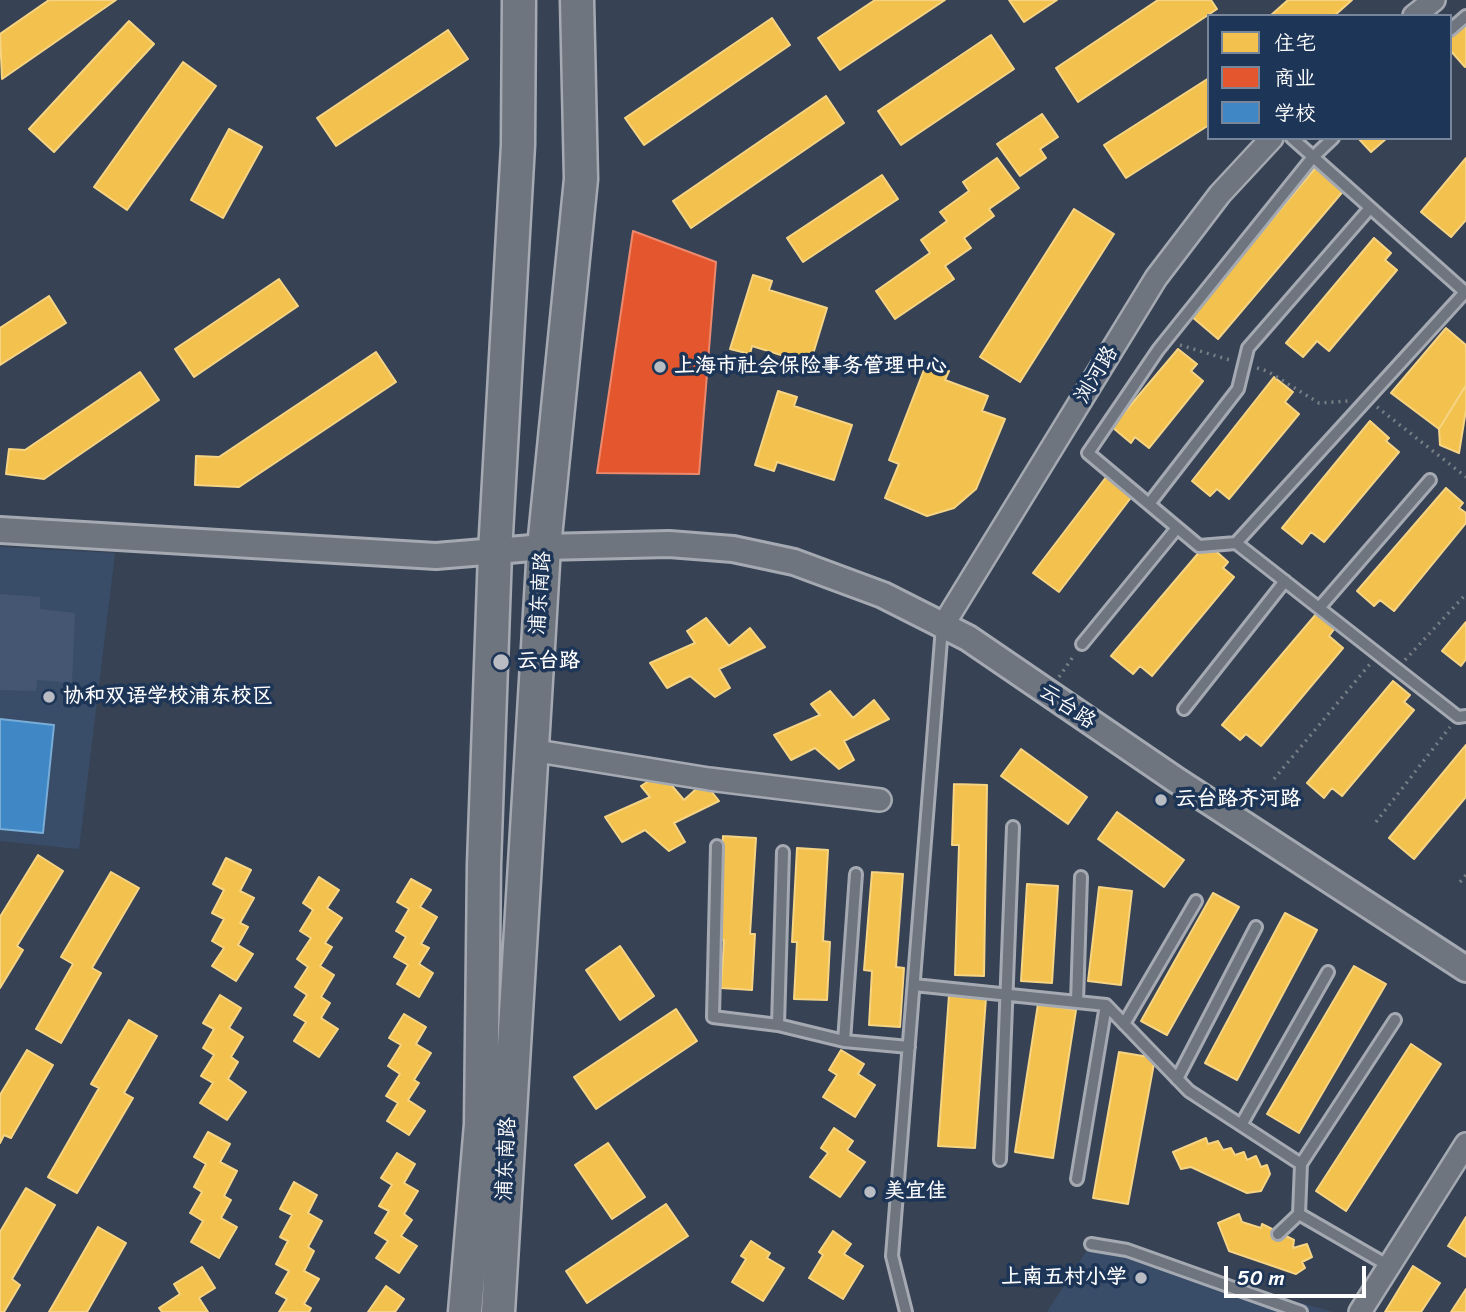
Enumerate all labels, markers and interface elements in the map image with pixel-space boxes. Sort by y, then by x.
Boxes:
legend [1207,14,1452,140]
text: 住宅 [1274,24,1316,62]
text: 商业 [1274,59,1316,97]
text: 学校 [1274,94,1316,132]
street label: 浏河路 [1070,342,1124,408]
place label: 上海市社会保险事务管理中心 [674,354,947,380]
marker: 上海市社会保险事务管理中心 [652,359,668,375]
street label: 浦东南路 [526,550,556,636]
place label: 云台路 [517,649,580,675]
marker: 云台路 [491,652,511,672]
street label: 云台路 [1034,679,1100,735]
place label: 协和双语学校浦东校区 [63,684,273,710]
marker: 协和双语学校浦东校区 [41,689,57,705]
place label: 云台路齐河路 [1175,787,1301,813]
marker: 云台路齐河路 [1153,792,1169,808]
street label: 浦东南路 [492,1116,522,1202]
place label: 美宜佳 [884,1179,947,1205]
marker: 美宜佳 [862,1184,878,1200]
scale bar [1228,1252,1370,1296]
text: 50 m [1237,1259,1285,1297]
place label: 上南五村小学 [1001,1265,1127,1291]
marker: 上南五村小学 [1133,1270,1149,1286]

